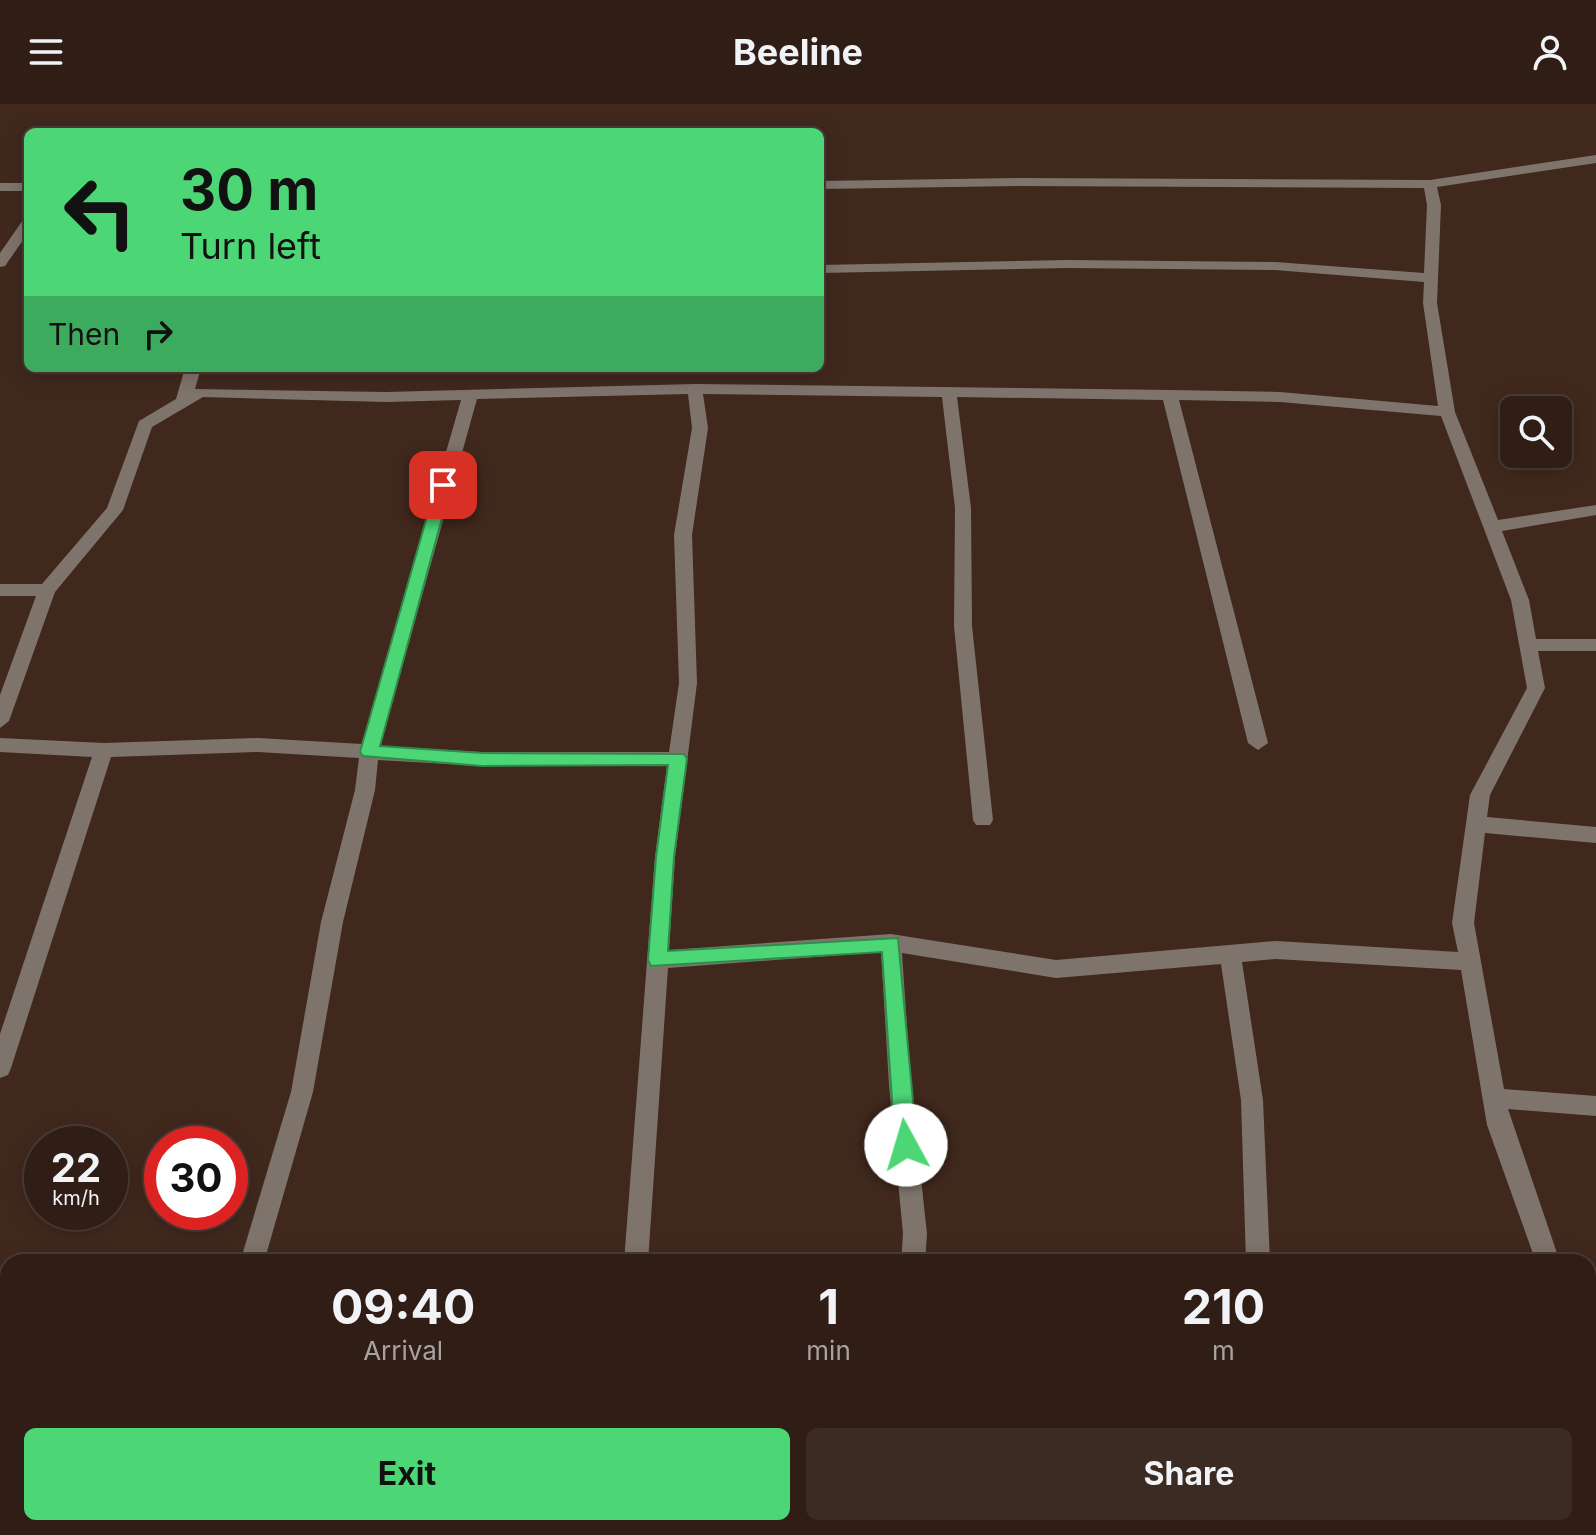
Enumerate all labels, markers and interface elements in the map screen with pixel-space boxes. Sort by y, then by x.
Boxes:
icon: menu [24,30,68,74]
text: Beeline [733,30,863,74]
icon: person [1528,30,1572,74]
text: 30 m [180,156,318,224]
icon: left [48,160,152,264]
text: Turn left [180,224,321,268]
icon: right [136,312,180,356]
text: Then [48,316,120,352]
map controls [1500,396,1572,468]
button: search [1500,396,1572,468]
pin [409,451,477,519]
icon: arrive [421,463,465,507]
position arrow [864,1103,948,1187]
speed limit sign: 30 [144,1126,248,1230]
text: 22 [51,1143,101,1192]
text: km/h [52,1186,100,1210]
text: 09:40 [331,1277,475,1336]
text: 1 [818,1277,839,1336]
text: 210 [1182,1277,1265,1336]
text: Arrival [363,1335,443,1366]
text: min [806,1335,851,1366]
text: m [1212,1335,1235,1366]
button: Exit [24,1428,790,1520]
button: Share [806,1428,1572,1520]

